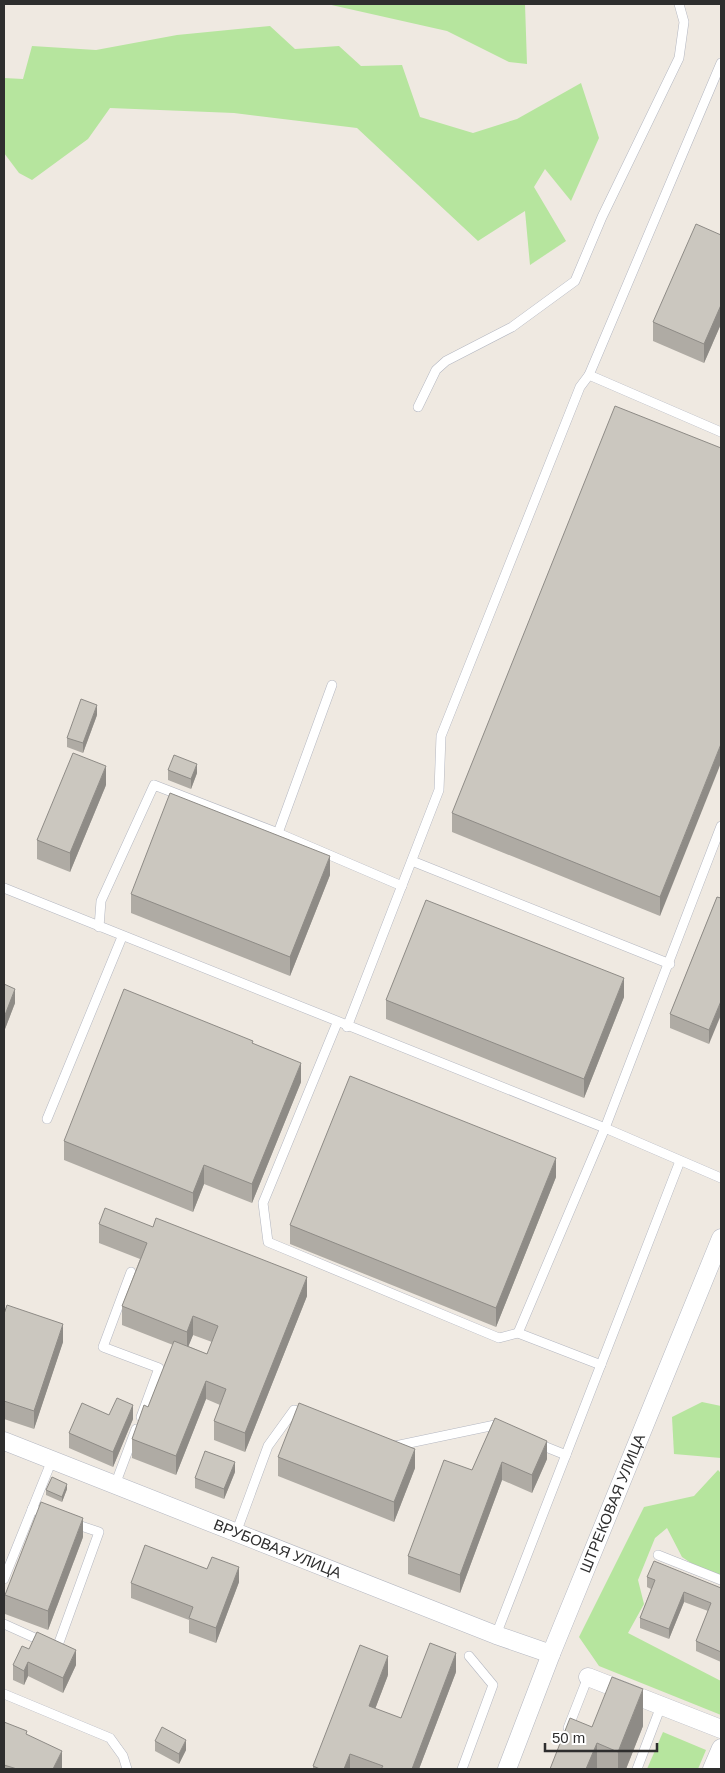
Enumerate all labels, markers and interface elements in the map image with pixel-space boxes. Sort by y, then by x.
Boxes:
street label: ШТРЕКОВАЯ УЛИЦА [576,1431,648,1575]
street label: ВРУБОВАЯ УЛИЦА [211,1516,344,1581]
scale bar [545,1720,658,1752]
text: 50 m [552,1729,585,1746]

